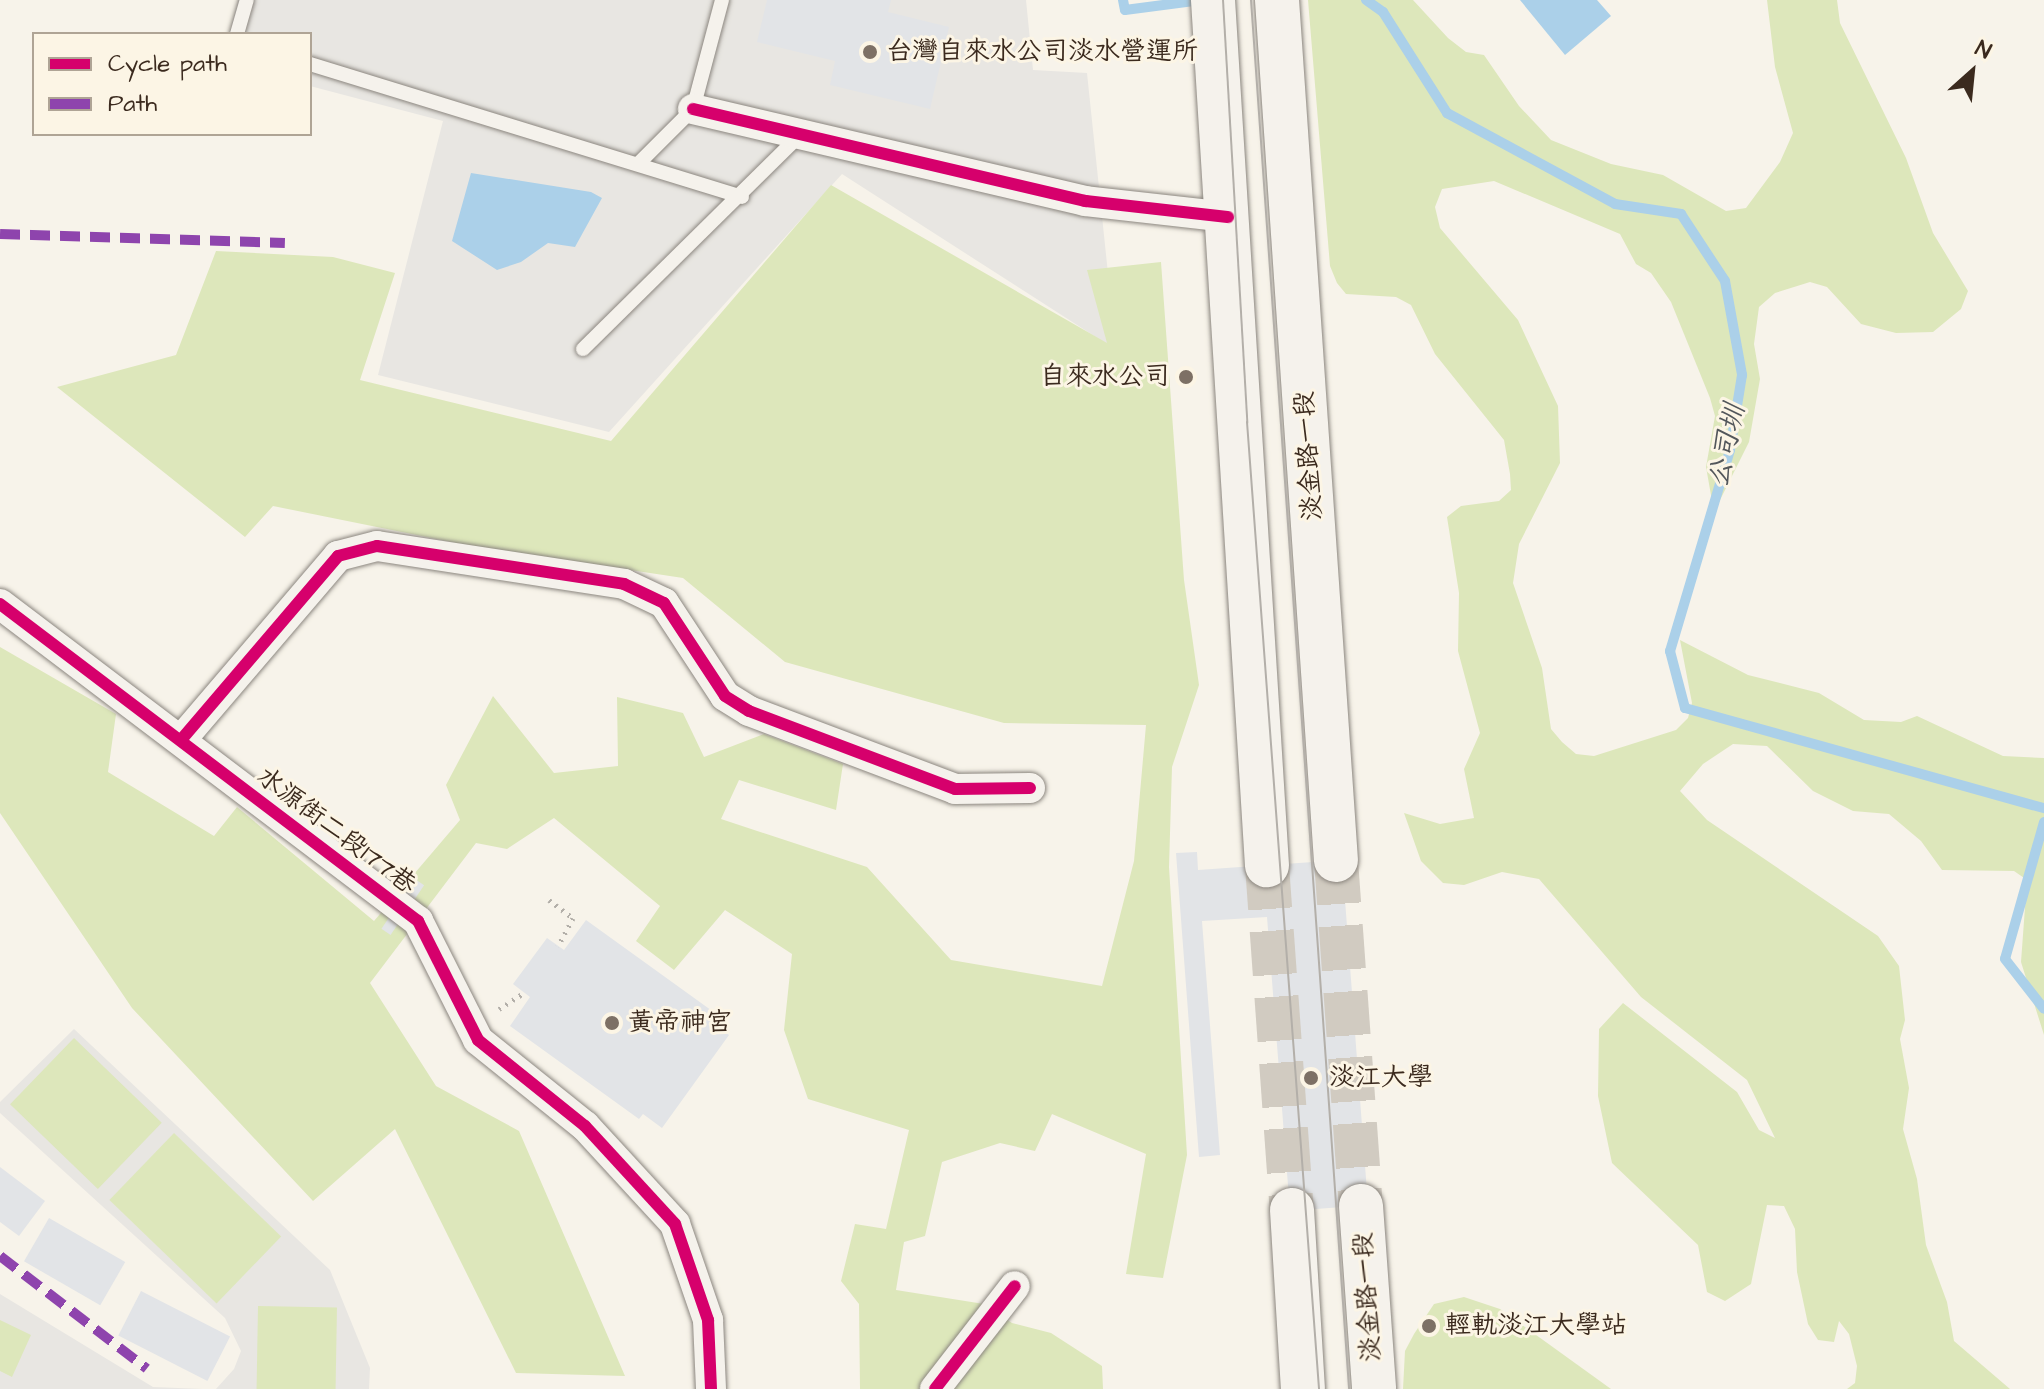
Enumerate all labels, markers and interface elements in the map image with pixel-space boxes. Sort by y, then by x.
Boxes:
legend [32,32,312,136]
north arrow [1932,32,2012,112]
text: N [1970,33,1996,67]
place label: 台灣自來水公司淡水營運所 [886,36,1198,68]
marker: 台灣自來水公司淡水營運所 [861,43,879,61]
text: Cycle path [108,47,227,81]
text: Path [108,87,157,121]
place label: 自來水公司 [1040,361,1170,393]
marker: 自來水公司 [1177,368,1195,386]
street label: 淡金路一段 [1289,390,1329,522]
water label: 公司圳 [1702,401,1752,491]
street label: 水源街二段177巷 [250,761,422,901]
place label: 黃帝神宮 [628,1007,732,1039]
marker: 黃帝神宮 [603,1014,621,1032]
place label: 淡江大學 [1329,1062,1433,1094]
marker: 淡江大學 [1300,1067,1322,1089]
street label: 淡金路一段 [1348,1231,1388,1363]
place label: 輕軌淡江大學站 [1445,1310,1627,1342]
marker: 輕軌淡江大學站 [1420,1317,1438,1335]

